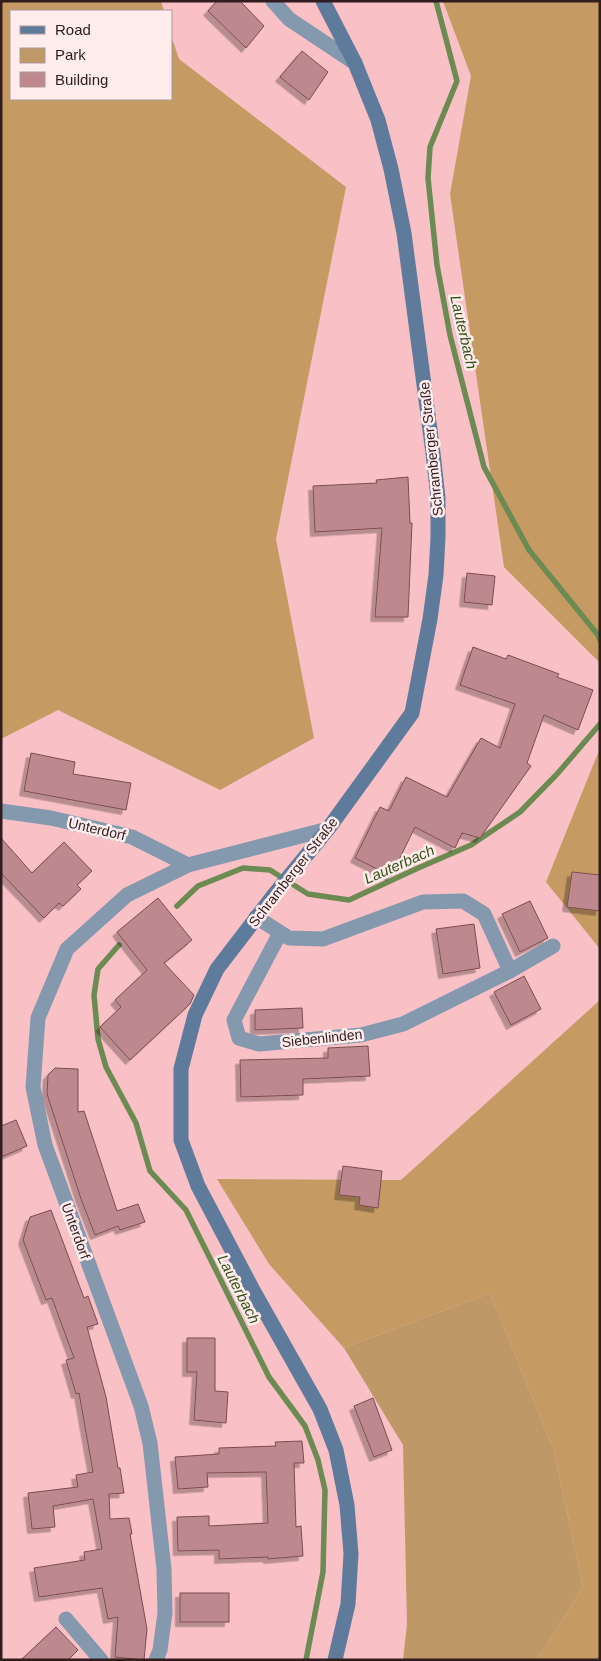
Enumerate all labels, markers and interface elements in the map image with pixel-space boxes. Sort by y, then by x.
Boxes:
legend [10,10,172,100]
text: Road [55,21,91,38]
text: Park [55,46,86,63]
text: Building [55,71,108,88]
water label: Lauterbach [447,294,481,370]
street label: Schramberger Straße [416,381,446,517]
street label: Schramberger Straße [245,814,341,930]
street label: Unterdorf [67,815,127,843]
water label: Lauterbach [361,841,437,887]
street label: Siebenlinden [281,1026,363,1050]
street label: Unterdorf [59,1201,94,1261]
water label: Lauterbach [214,1252,264,1326]

